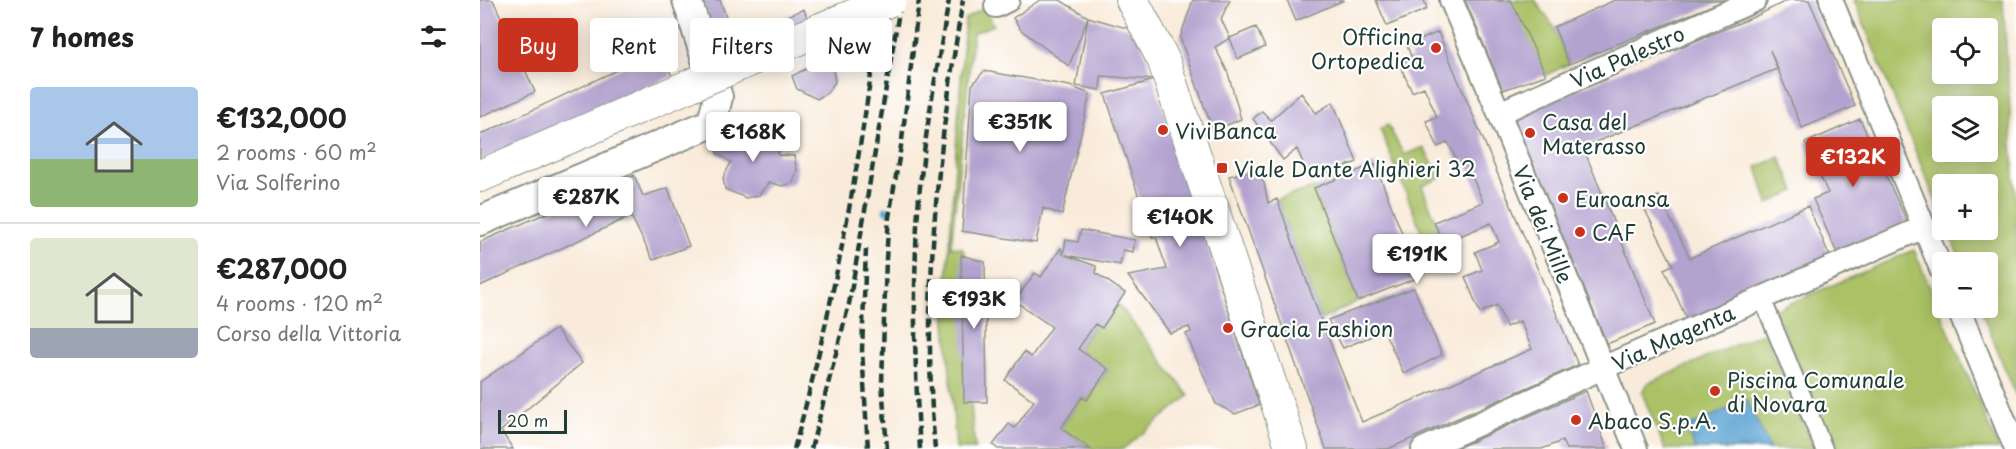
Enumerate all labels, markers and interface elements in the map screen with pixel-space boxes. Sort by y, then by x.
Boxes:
text: 7 homes [30,17,134,56]
street label: Via Palestro [1565,17,1689,95]
chip: Buy [498,18,578,72]
chip: Rent [590,18,678,72]
chip: Filters [690,18,794,72]
chip: New [806,18,892,72]
map controls [1932,18,1998,318]
button: locate [1932,18,1998,84]
icon: filters [417,20,450,53]
place label: Officina Ortopedica [1311,20,1425,76]
marker: Officina Ortopedica [1429,41,1443,55]
button: layers [1932,96,1998,162]
text: €132,000 [216,98,347,137]
pin: €351K [978,102,1062,153]
place label: Casa del Materasso [1542,105,1646,161]
text: €351K [988,106,1052,136]
icon: home [78,111,150,183]
pin: €168K [711,112,795,163]
place label: ViviBanca [1175,114,1277,146]
text: €168K [720,116,786,146]
marker: ViviBanca [1156,123,1170,137]
marker: Casa del Materasso [1523,126,1537,140]
text: 2 rooms · 60 m² [216,137,377,167]
pin: €132K [1811,137,1895,188]
text: €132K [1820,141,1886,171]
place label: Viale Dante Alighieri 32 [1234,152,1476,184]
street label: Via dei Mille [1506,160,1582,288]
marker: Viale Dante Alighieri 32 [1215,161,1229,175]
text: Via Solferino [216,167,340,197]
button: + [1932,174,1998,240]
pin: €287K [544,177,628,228]
text: €287K [552,181,620,211]
place label: Euroansa [1575,182,1669,214]
marker: Euroansa [1556,191,1570,205]
pin: €140K [1138,197,1222,248]
text: €140K [1146,201,1214,231]
place label: CAF [1592,216,1636,248]
marker: CAF [1573,225,1587,239]
pin: €191K [1375,234,1459,285]
text: €191K [1386,238,1448,268]
text: €287,000 [216,249,347,288]
button: − [1932,252,1998,318]
icon: home [78,262,150,334]
pin: €193K [932,279,1016,330]
text: €193K [942,283,1006,313]
text: 4 rooms · 120 m² [216,288,383,318]
street label: Via Magenta [1606,296,1740,378]
place label: Gracia Fashion [1240,312,1394,344]
text: Corso della Vittoria [216,318,401,348]
marker: Gracia Fashion [1221,321,1235,335]
place label: Piscina Comunale di Novara [1727,363,1905,419]
marker: Piscina Comunale di Novara [1708,384,1722,398]
place label: Abaco S.p.A. [1588,404,1717,436]
scale bar [498,407,567,434]
text: 20 m [507,408,548,432]
marker: Abaco S.p.A. [1569,413,1583,427]

